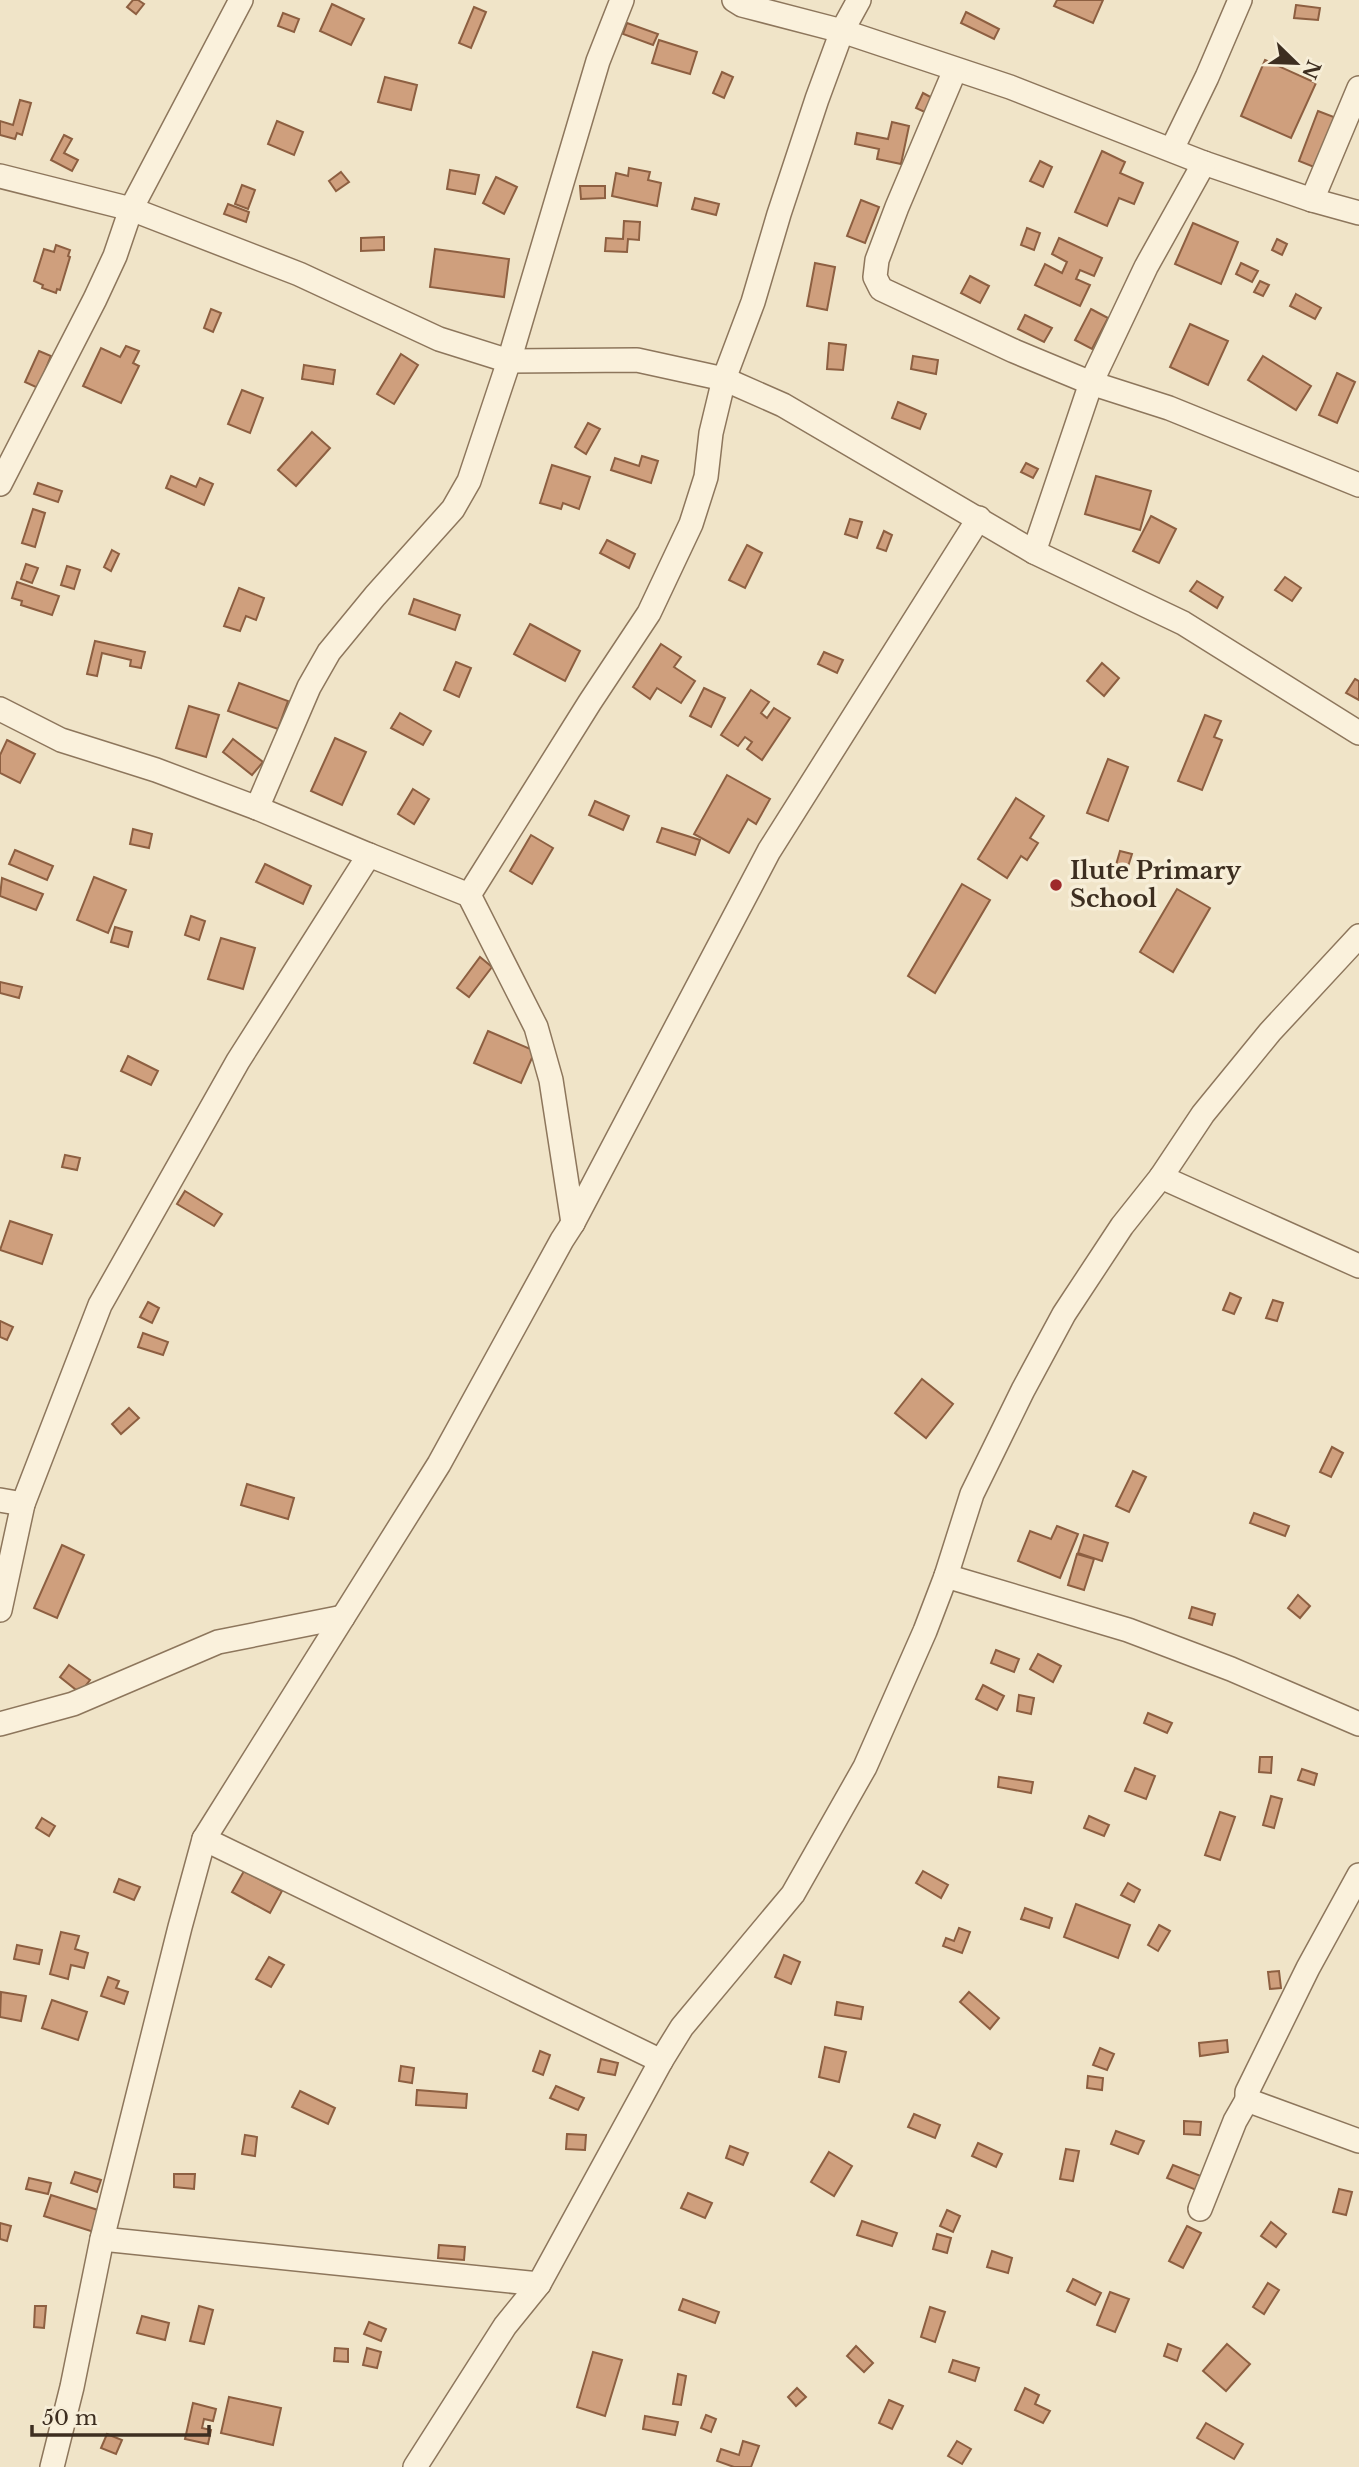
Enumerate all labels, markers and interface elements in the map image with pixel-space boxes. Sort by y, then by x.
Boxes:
north arrow [1261,28,1331,98]
text: N [1297,57,1325,82]
place label: Ilute Primary School [1070,856,1242,913]
marker: Ilute Primary School [1048,877,1064,893]
scale bar [32,2394,208,2438]
text: 50 m [42,2405,98,2431]

